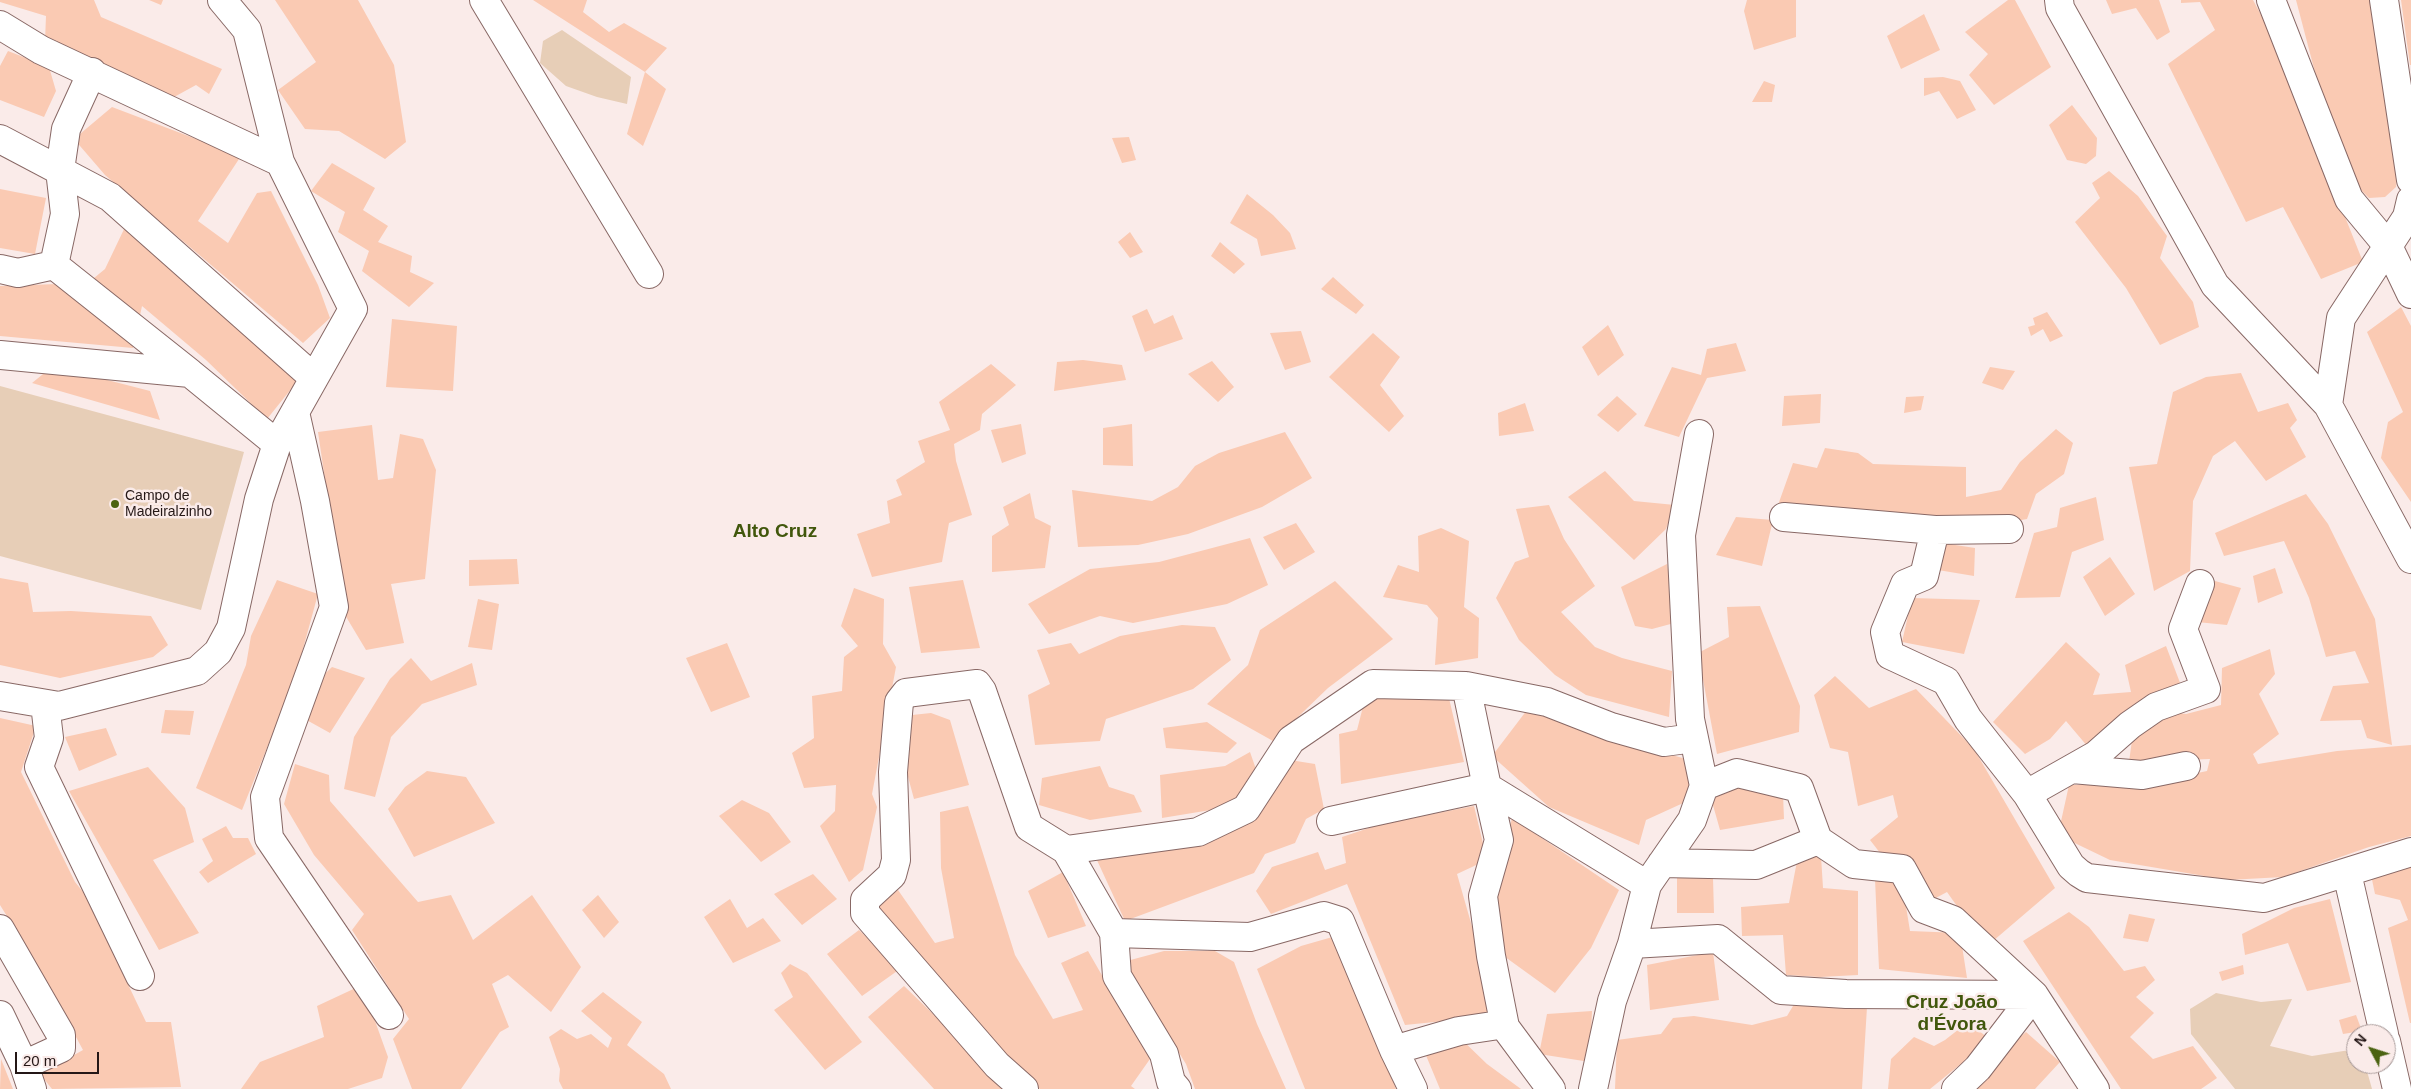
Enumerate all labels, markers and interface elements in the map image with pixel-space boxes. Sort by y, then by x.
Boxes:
place label: Campo de Madeiralzinho [125,488,212,520]
marker: Campo de Madeiralzinho [109,498,121,510]
district label: Alto Cruz [733,521,817,543]
district label: Cruz João d'Évora [1906,992,1998,1036]
north arrow [2346,1024,2396,1074]
text: N [2351,1031,2370,1049]
scale bar [18,1042,101,1074]
text: 20 m [23,1052,56,1069]

